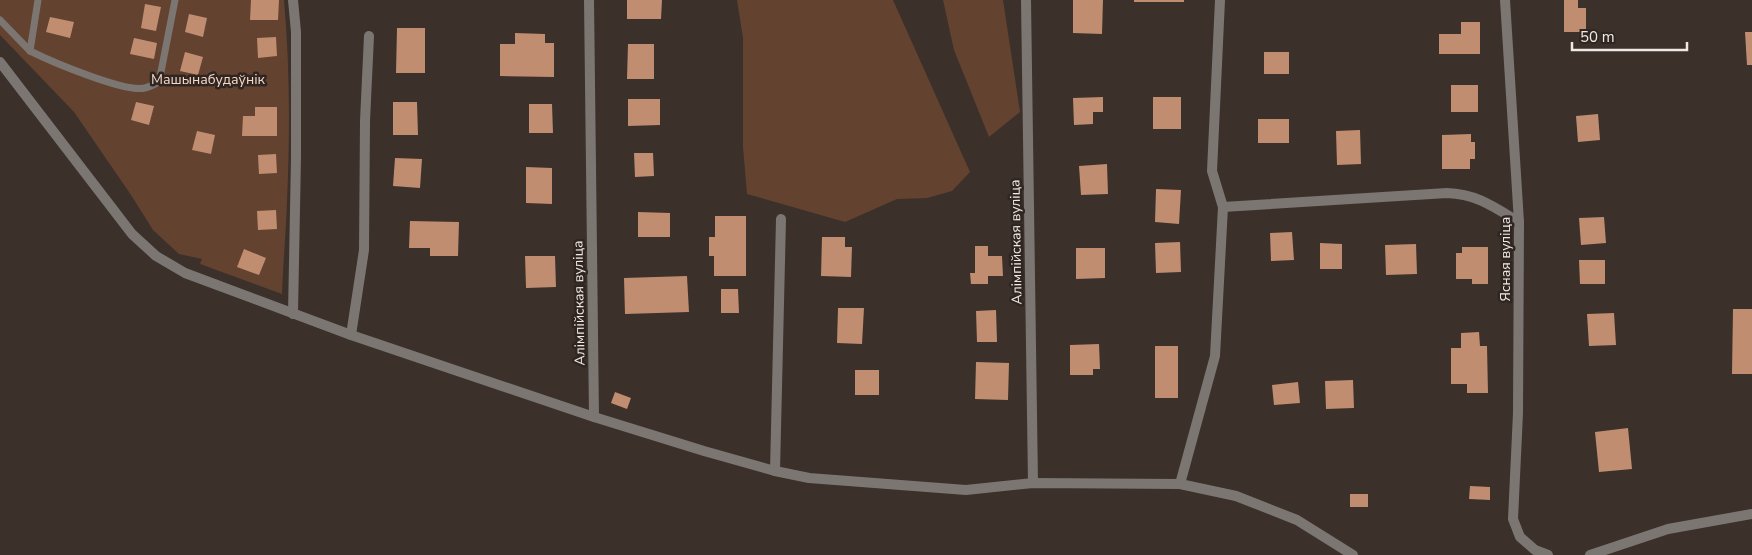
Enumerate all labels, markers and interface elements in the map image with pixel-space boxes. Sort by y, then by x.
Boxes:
scale bar [1572,20,1687,52]
text: 50 m [1580,27,1615,47]
park label: Машынабудаўнік [151,70,266,89]
street label: Алімпійская вуліца [1005,179,1027,305]
street label: Ясная вуліца [1496,217,1515,301]
street label: Алімпійская вуліца [568,240,590,366]

